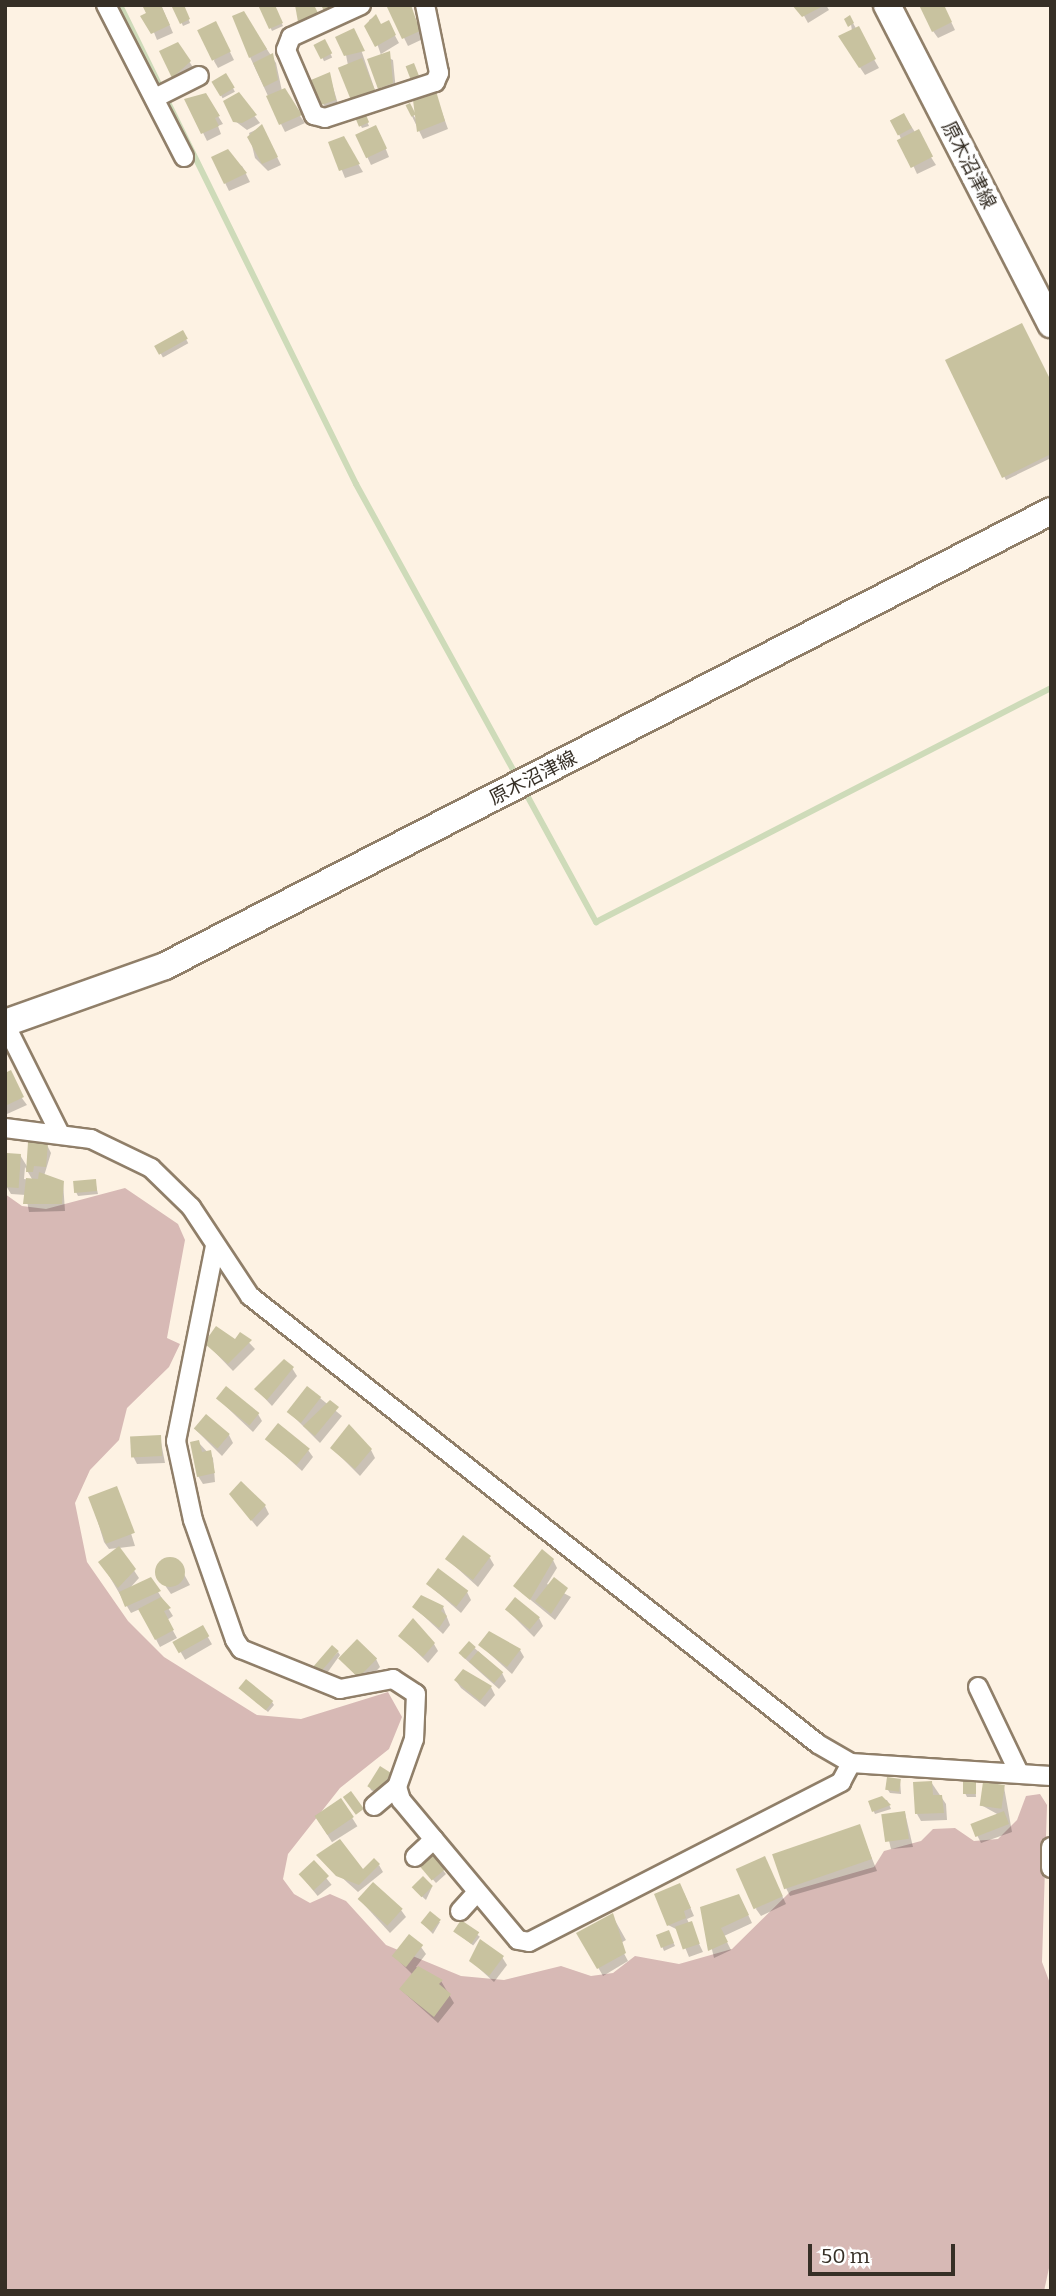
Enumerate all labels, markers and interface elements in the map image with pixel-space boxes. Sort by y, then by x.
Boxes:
street label: 原木沼津線 [937,118,1001,212]
street label: 原木沼津線 [486,746,580,810]
scale bar [811,2230,958,2274]
text: 50 m [821,2243,870,2269]

